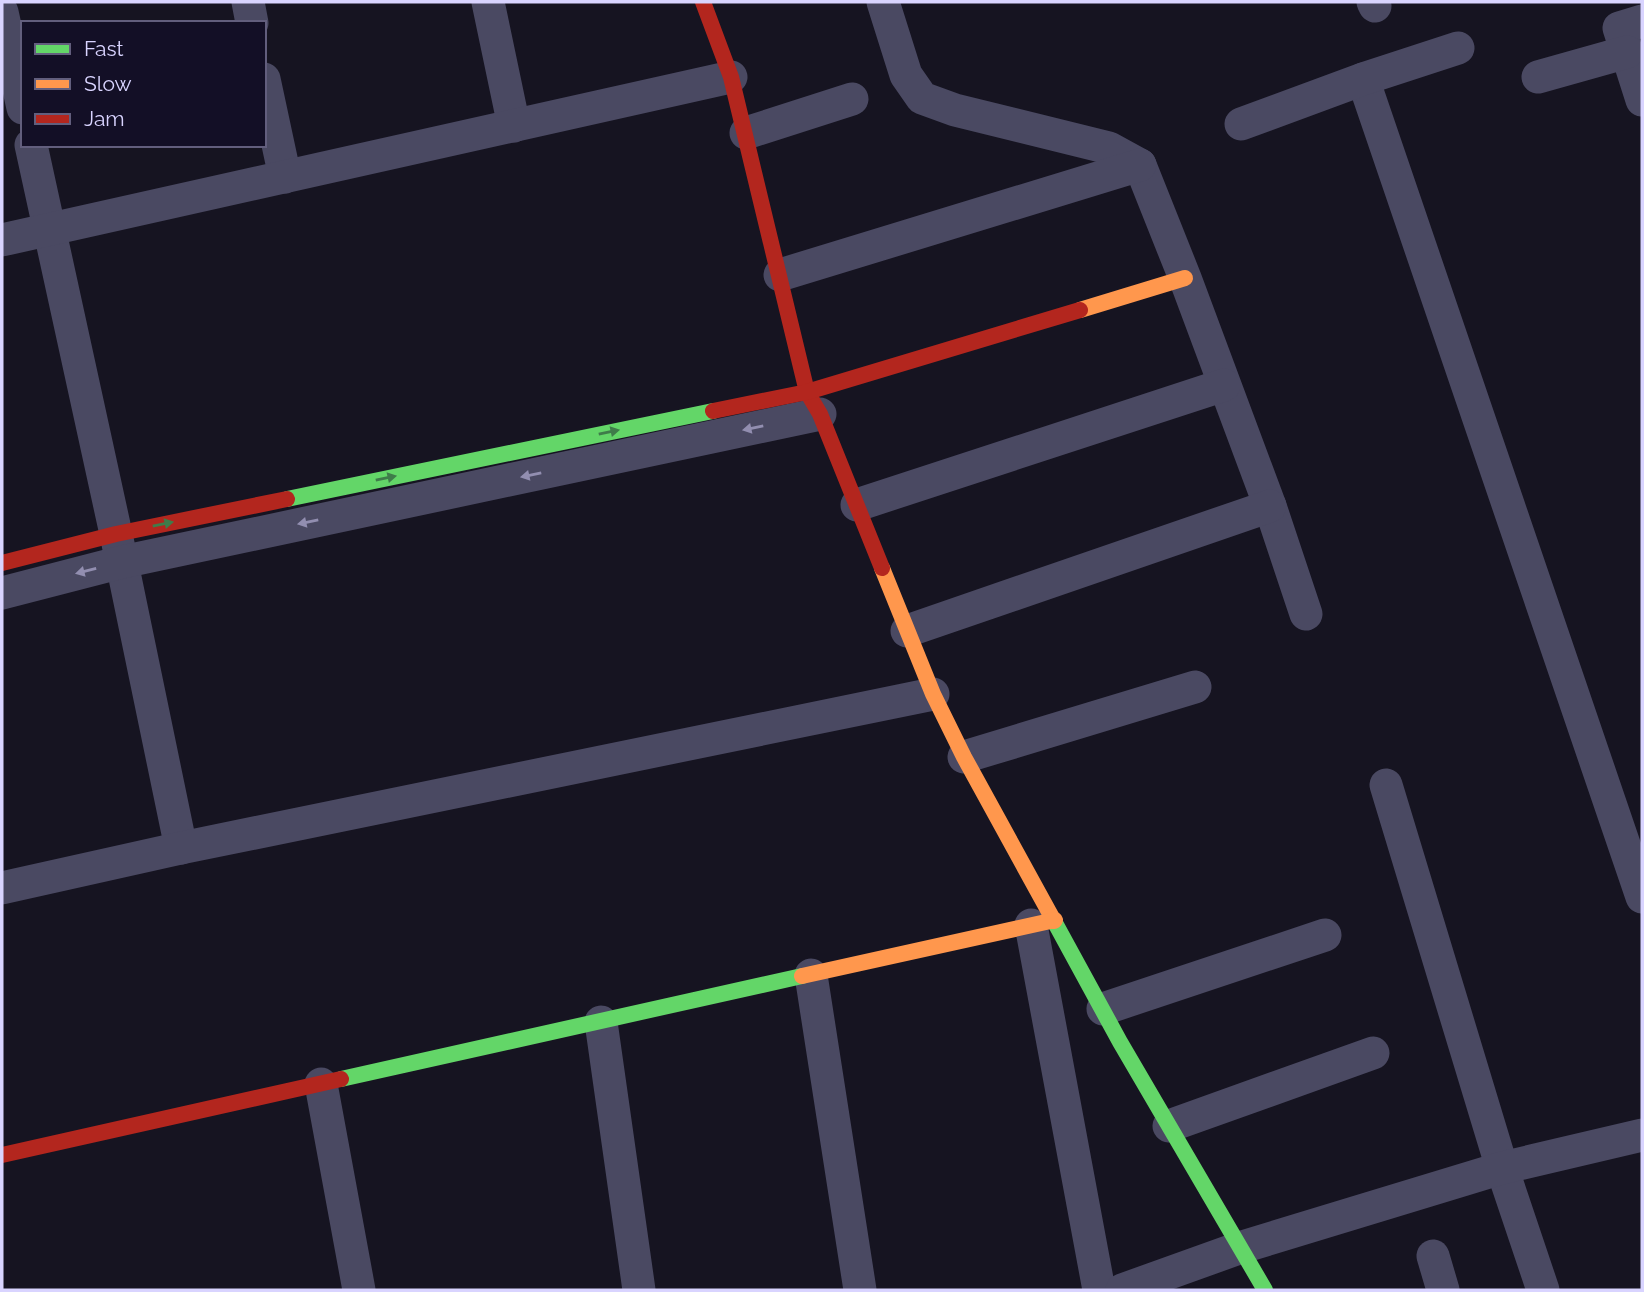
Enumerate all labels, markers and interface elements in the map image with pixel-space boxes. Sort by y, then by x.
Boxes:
legend [21,21,266,147]
text: Fast [84,36,124,61]
text: Slow [84,71,132,96]
text: Jam [84,106,125,131]
one-way arrow [742,423,764,434]
one-way arrow [598,427,620,438]
one-way arrow [520,470,542,481]
one-way arrow [375,473,397,484]
one-way arrow [297,517,319,528]
one-way arrow [152,519,174,530]
one-way arrow [75,566,97,577]

